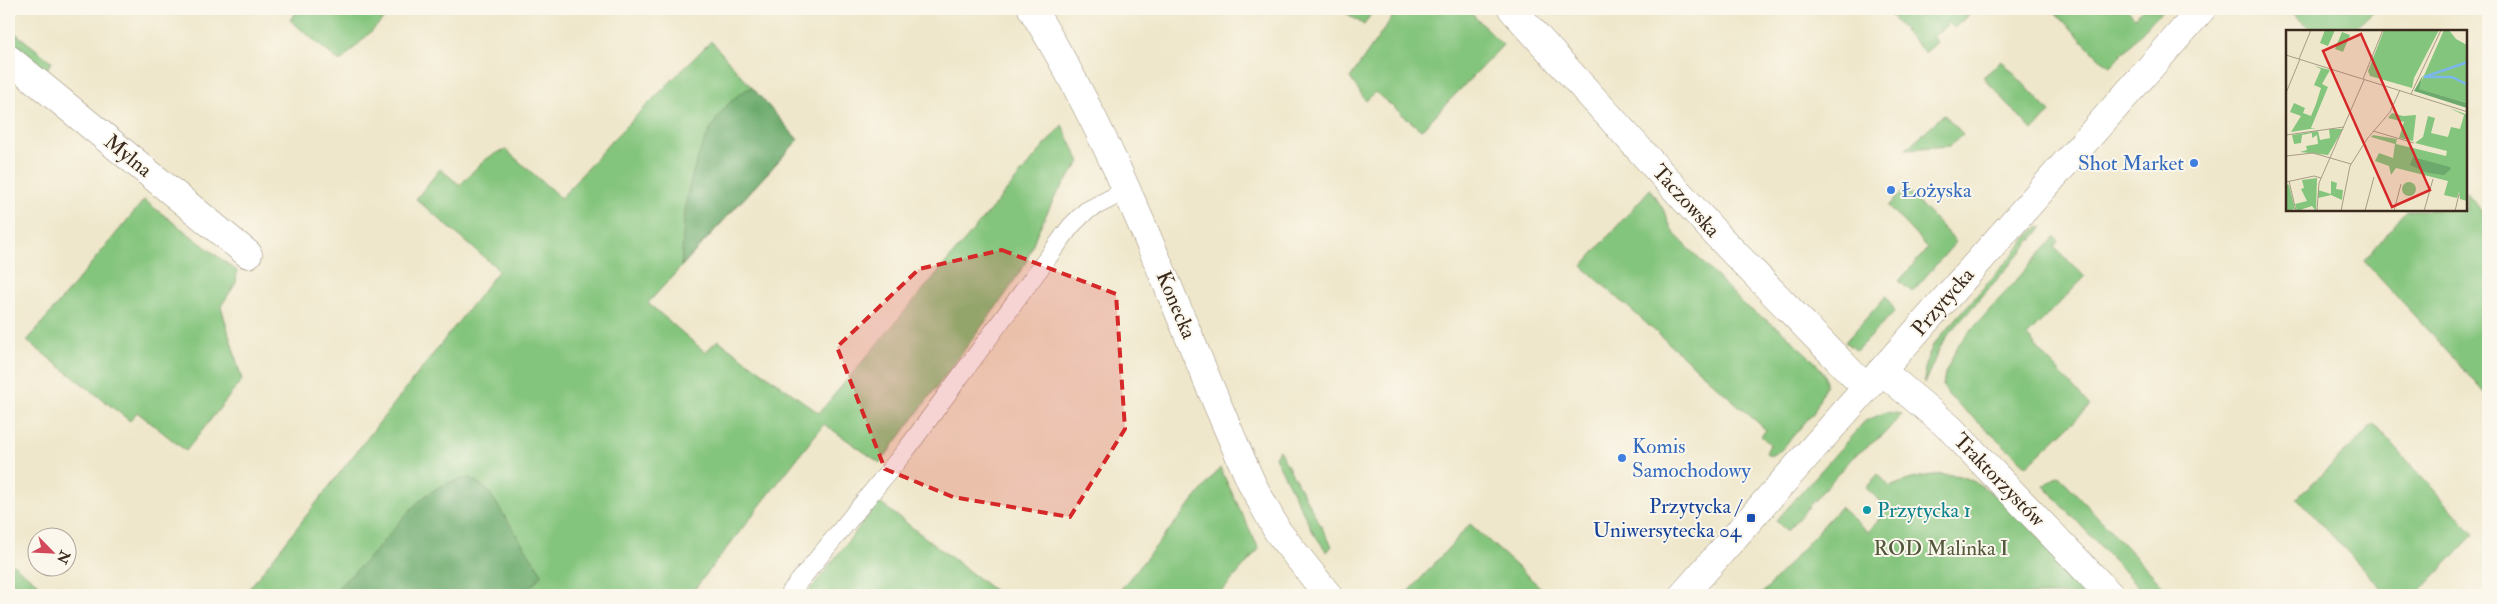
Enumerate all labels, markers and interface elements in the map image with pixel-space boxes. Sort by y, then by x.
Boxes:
inset map [2286,30,2467,211]
street label: Mylna [99,129,158,184]
place label: Shot Market [2078,150,2184,177]
marker: Shot Market [2188,157,2200,169]
street label: Taczowska [1646,159,1726,243]
place label: Łożyska [1901,177,1972,204]
marker: Łożyska [1885,184,1897,196]
street label: Przytycka [1906,262,1980,342]
street label: Konecka [1150,267,1202,343]
street label: Traktorzystów [1947,427,2051,533]
place label: Komis Samochodowy [1632,433,1752,484]
marker: Komis Samochodowy [1616,452,1628,464]
place label: Przytycka / Uniwersytecka 04 [1593,493,1744,544]
place label: Przytycka 1 [1877,497,1971,524]
marker: Przytycka 1 [1861,504,1873,516]
marker: Przytycka / Uniwersytecka 04 [1745,512,1757,524]
north arrow [28,526,78,576]
park label: ROD Malinka I [1873,535,2009,562]
text: N [53,547,74,567]

